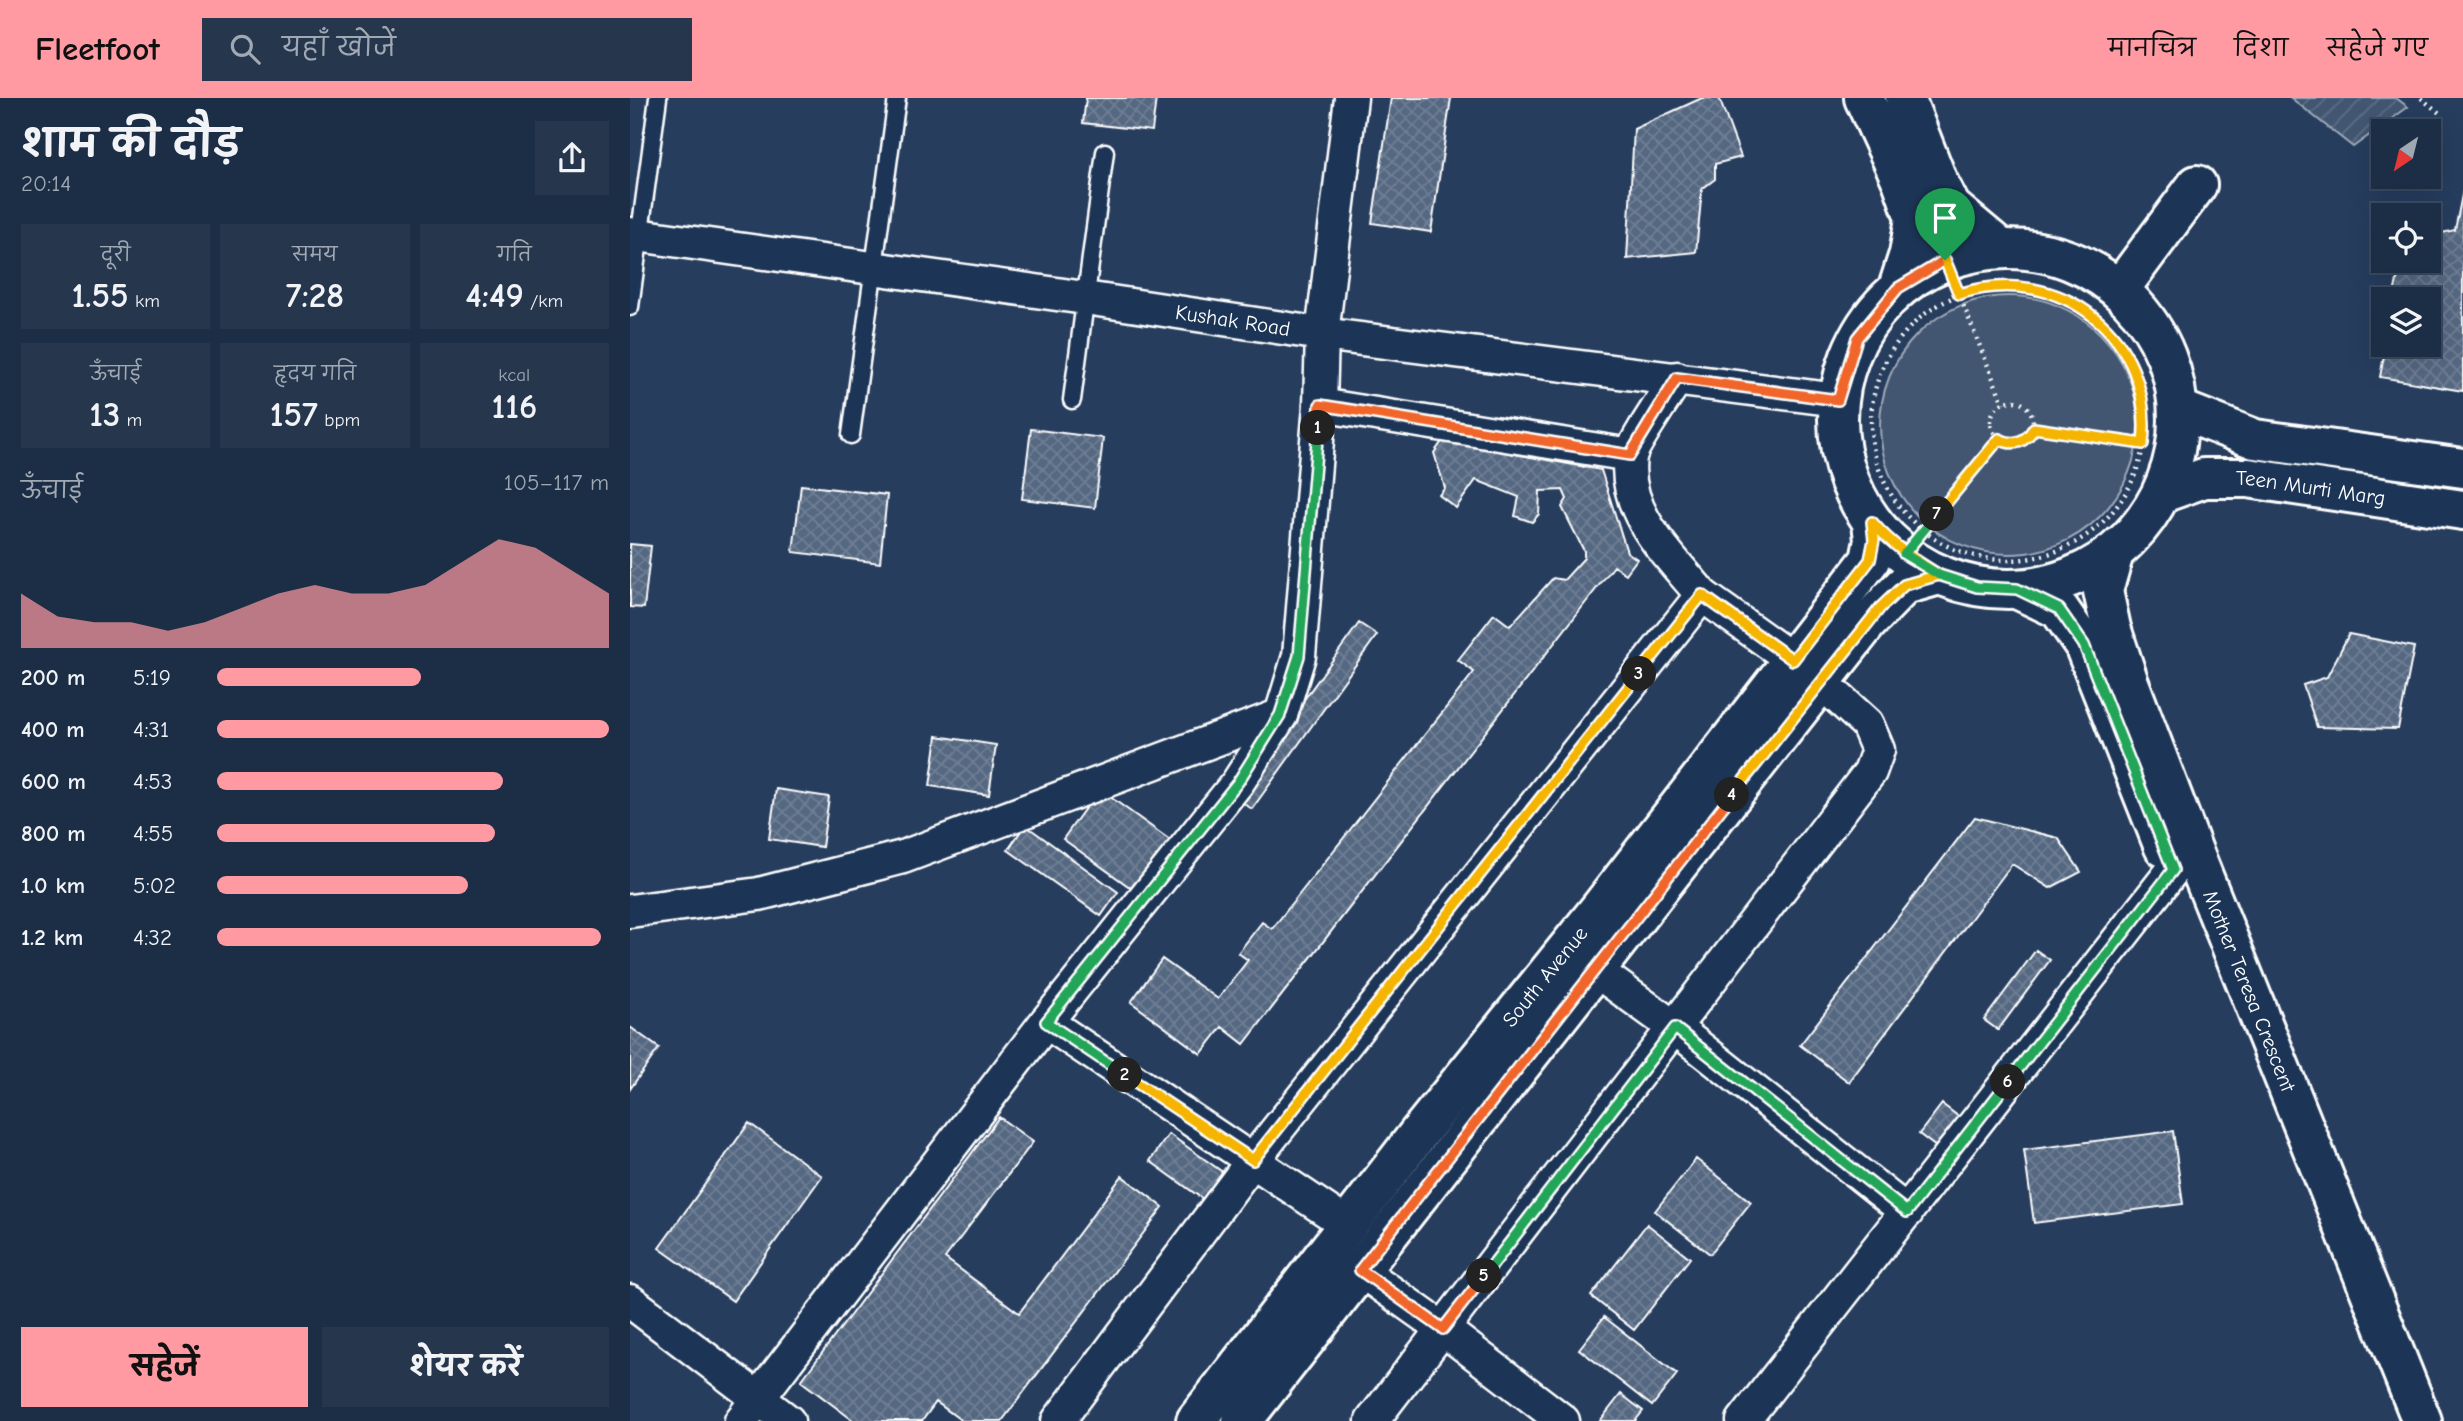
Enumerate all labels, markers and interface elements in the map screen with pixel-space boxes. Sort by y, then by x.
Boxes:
search box [202,18,692,81]
text: Fleetfoot [35,30,160,68]
icon: search [226,30,264,68]
text: यहाँ खोजें [282,33,396,63]
text: मानचित्र [2108,34,2196,62]
text: दिशा [2234,34,2288,62]
text: सहेजे गए [2326,34,2428,62]
north arrow [2371,119,2441,189]
map controls [2371,119,2441,357]
button: share [535,121,609,195]
text: शाम की दौड़ [21,122,240,166]
text: 20:14 [21,170,71,197]
pin [1915,188,1975,260]
icon: arrive [1926,199,1964,237]
button: locate [2371,203,2441,273]
text: दूरी [101,244,131,266]
text: समय [292,244,338,266]
text: गति [497,244,532,266]
text: 1.55 [71,275,129,316]
text: 7:28 [286,275,344,316]
text: 4:49 [465,275,524,316]
button: layers [2371,287,2441,357]
text: km [129,290,160,312]
text: /km [524,290,563,312]
street label: Kushak Road [1174,300,1292,341]
text: ऊँचाई [90,363,141,385]
text: हृदय गति [274,363,356,385]
text: kcal [498,364,530,386]
text: 116 [491,386,537,427]
text: 13 [89,394,120,435]
text: 157 [270,394,318,435]
text: m [120,409,142,431]
text: bpm [318,409,360,431]
pin: 1 [1300,410,1336,446]
text: 1 [1314,416,1321,438]
street label: Teen Murti Marg [2236,466,2387,510]
text: 105–117 m [504,469,609,496]
text: ऊँचाई [21,477,83,504]
pin: 7 [1920,496,1954,532]
text: 7 [1932,502,1941,524]
pin: 3 [1622,656,1656,692]
text: 3 [1634,662,1643,684]
text: 200 m [21,664,85,691]
text: 5:19 [133,664,171,691]
text: 400 m [21,716,85,743]
text: 4:31 [133,716,169,743]
text: 600 m [21,768,86,795]
text: 4:53 [133,768,172,795]
pin: 4 [1714,778,1750,812]
text: 4 [1727,783,1736,805]
text: 800 m [21,820,86,847]
text: 4:55 [133,820,173,847]
text: 1.0 km [21,872,85,899]
text: 5:02 [133,872,176,899]
street label: Mother Teresa Crescent [2198,887,2301,1096]
street label: South Avenue [1497,922,1592,1032]
text: 1.2 km [21,924,83,951]
text: 4:32 [133,924,172,951]
pin: 2 [1107,1058,1142,1093]
text: 2 [1120,1063,1129,1085]
pin: 6 [1990,1065,2026,1100]
text: 6 [2003,1070,2012,1092]
pin: 5 [1466,1258,1502,1294]
text: 5 [1478,1264,1489,1286]
button: सहेजें [21,1327,308,1407]
button: शेयर करें [322,1327,609,1407]

